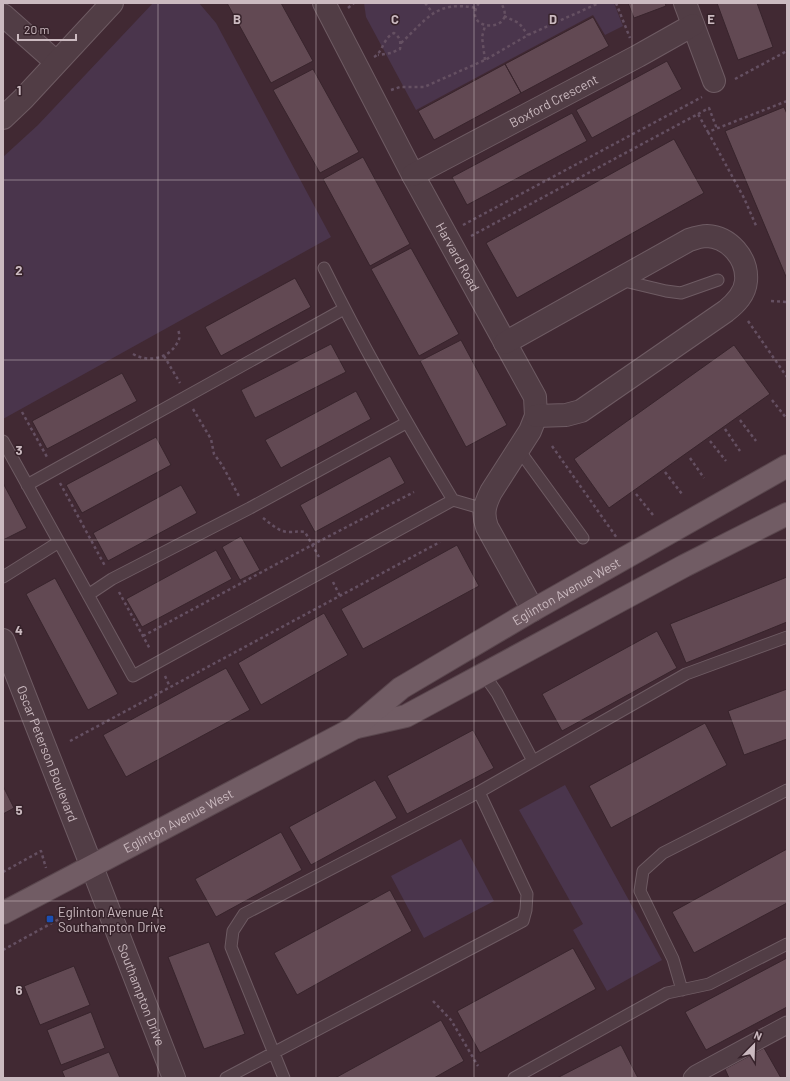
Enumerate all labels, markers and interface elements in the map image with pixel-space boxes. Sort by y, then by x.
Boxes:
text: B [233,11,241,27]
text: C [391,11,399,27]
text: D [549,11,557,27]
text: E [707,11,715,27]
scale bar [18,16,76,42]
text: 20 m [24,22,50,36]
street label: Boxford Crescent [507,71,601,131]
text: 1 [17,82,21,98]
street label: Harvard Road [433,220,483,294]
text: 2 [15,262,23,278]
text: 3 [15,442,23,458]
street label: Eglinton Avenue West [509,554,623,628]
text: 4 [15,622,23,638]
street label: Oscar Peterson Boulevard [14,683,81,824]
street label: Eglinton Avenue West [120,785,236,856]
text: 5 [15,802,23,818]
place label: Eglinton Avenue At Southampton Drive [58,904,166,935]
marker: Eglinton Avenue At Southampton Drive [45,914,55,924]
street label: Southampton Drive [115,941,169,1048]
text: 6 [16,982,23,998]
north arrow [734,1025,774,1065]
text: N [752,1028,764,1043]

